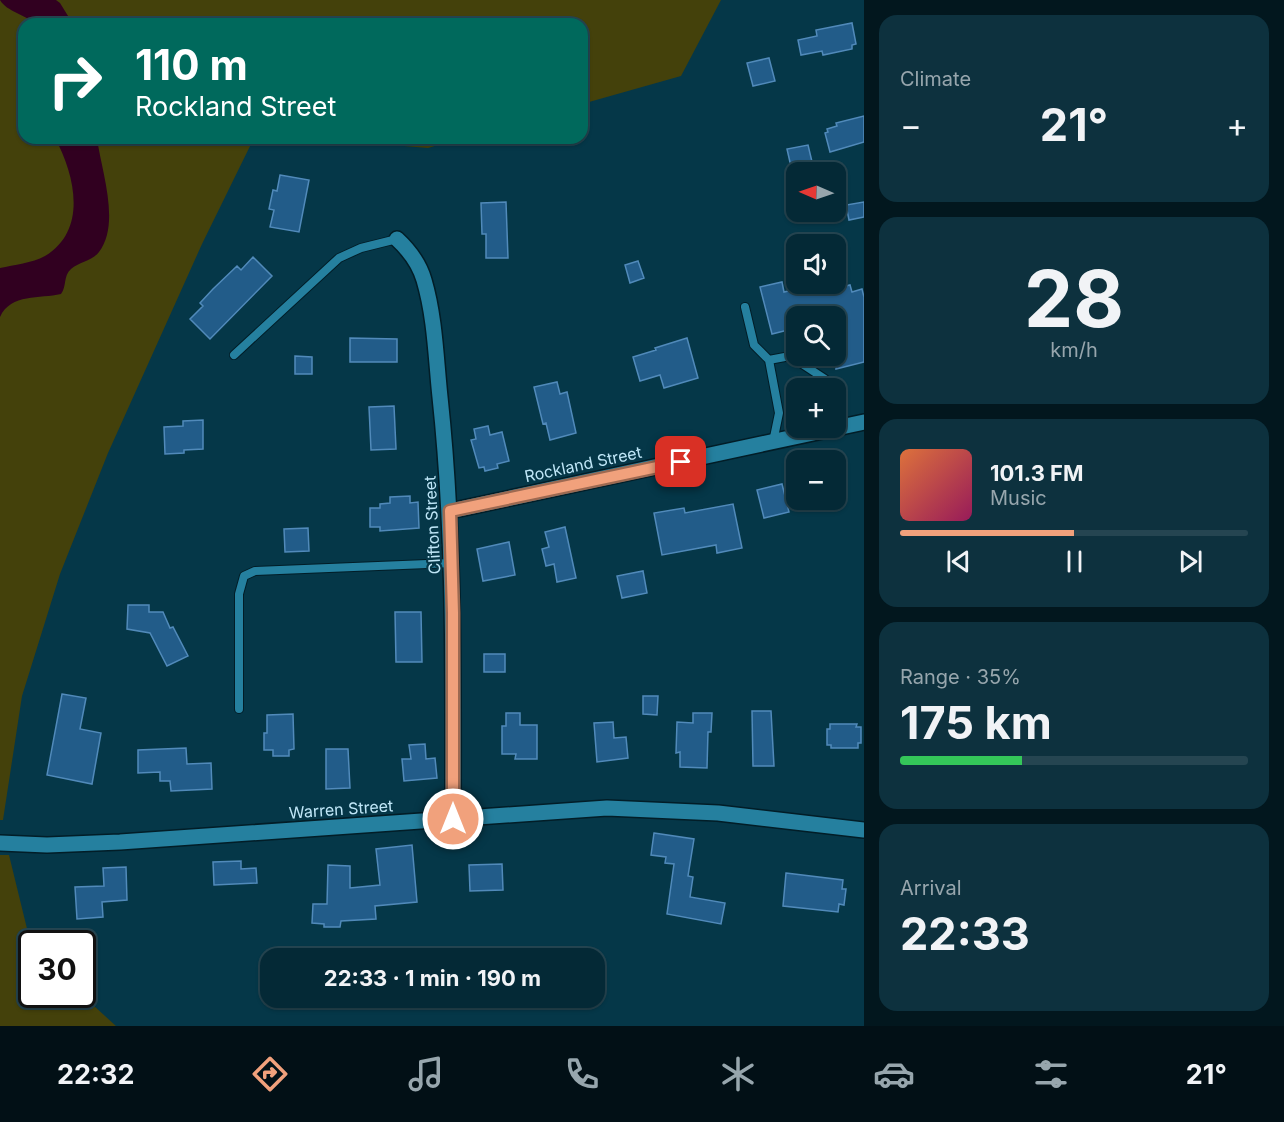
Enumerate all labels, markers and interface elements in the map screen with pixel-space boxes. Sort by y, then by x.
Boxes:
text: 110 m [135,39,248,90]
icon: right [36,42,114,120]
text: Climate [900,67,971,91]
text: Rockland Street [135,90,336,123]
text: 21° [1040,97,1108,152]
text: − [900,105,922,145]
text: + [1226,105,1248,145]
north arrow [786,162,846,222]
map controls [786,162,846,510]
button: sound [786,234,846,294]
text: 28 [1024,251,1124,346]
button: search [786,306,846,366]
text: km/h [1050,338,1098,362]
button: + [786,378,846,438]
pin [655,436,706,487]
street label: Rockland Street [523,442,643,486]
icon: arrive [664,445,697,478]
button: − [786,450,846,510]
text: 101.3 FM [990,460,1083,486]
street label: Clifton Street [419,475,445,575]
text: Music [990,486,1047,510]
icon: previous [942,545,975,578]
icon: pause [1058,545,1091,578]
icon: next [1174,545,1207,578]
text: Range · 35% [900,665,1021,689]
text: 175 km [900,695,1052,750]
position arrow [421,787,485,851]
street label: Warren Street [288,795,394,823]
text: Arrival [900,876,962,900]
text: 22:33 [900,906,1030,961]
speed limit sign: 30 [18,930,96,1008]
text: 22:33 · 1 min · 190 m [324,965,541,991]
icon: directions [249,1053,291,1095]
icon: music [405,1053,447,1095]
icon: phone [561,1053,603,1095]
icon: climate [717,1053,759,1095]
icon: car [873,1053,915,1095]
icon: filters [1030,1053,1072,1095]
text: 22:32 [57,1058,135,1091]
text: 21° [1186,1058,1227,1091]

